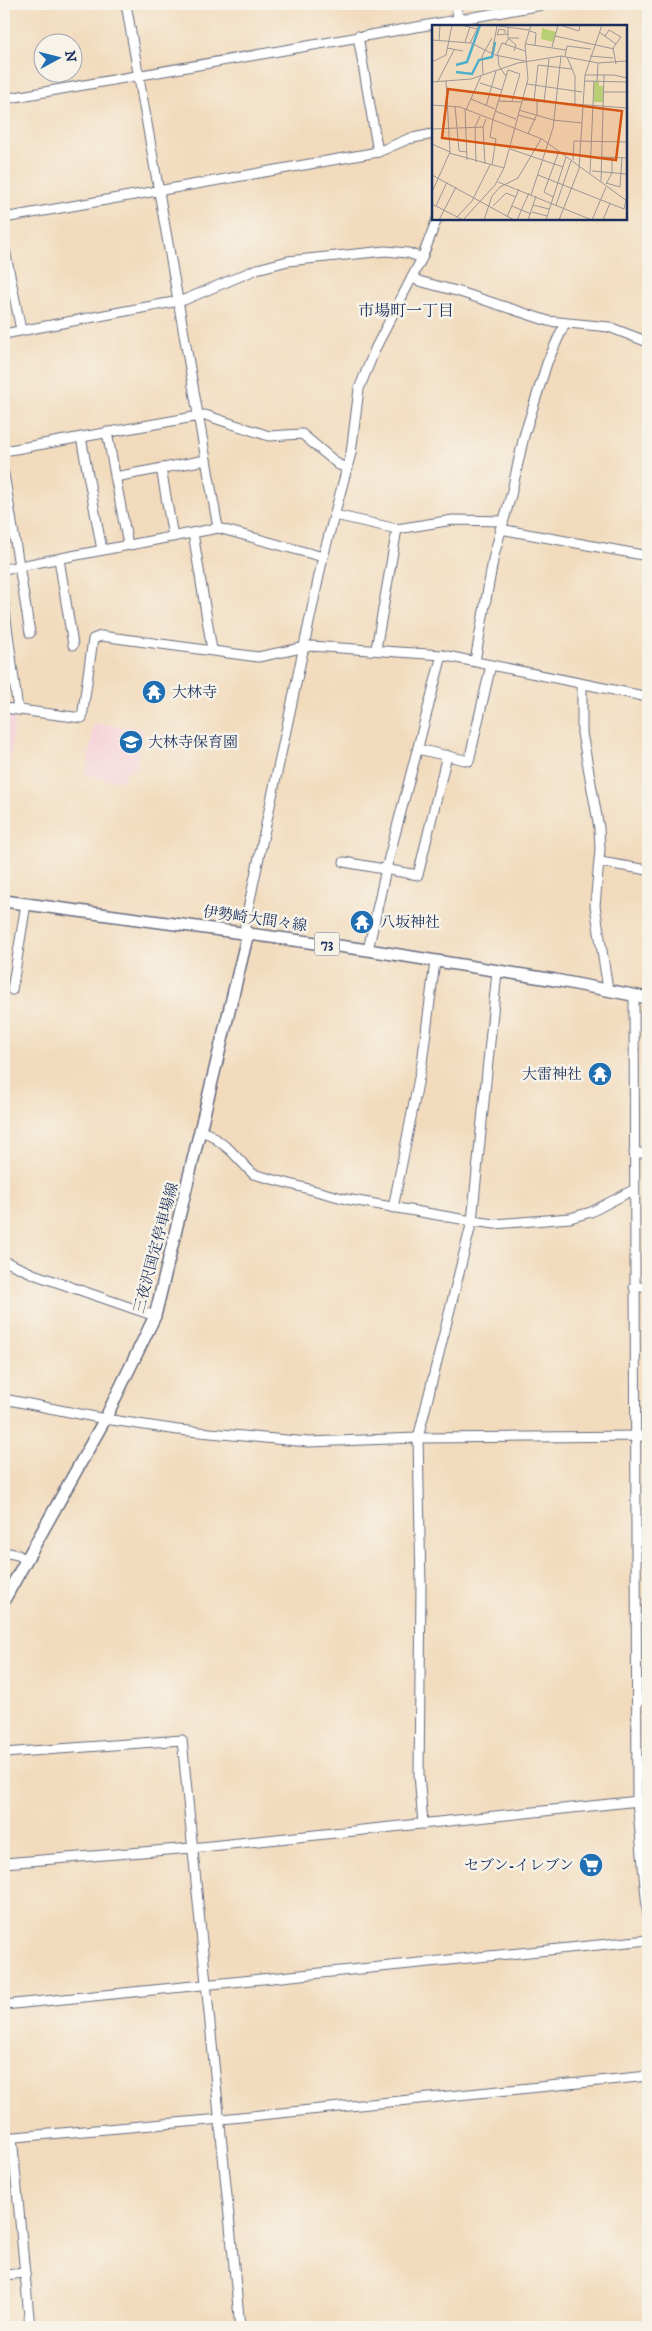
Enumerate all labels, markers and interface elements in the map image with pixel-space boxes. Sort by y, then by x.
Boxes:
inset map [432,25,627,220]
north arrow [32,32,82,82]
text: N [60,50,80,64]
district label: 市場町一丁目 [358,301,454,321]
temple icon: 大林寺 [141,679,167,705]
place label: 大林寺 [172,683,217,702]
school or university icon: 大林寺保育園 [118,729,144,755]
place label: 大林寺保育園 [148,733,238,752]
street label: 伊勢崎大間々線 [202,902,308,936]
temple icon: 八坂神社 [349,909,375,935]
place label: 八坂神社 [380,913,440,932]
road number: 73 [314,932,340,956]
temple icon: 大雷神社 [587,1061,613,1087]
place label: 大雷神社 [522,1065,582,1084]
street label: 三夜沢国定停車場線 [129,1180,183,1316]
supermarket icon: セブン-イレブン [578,1852,604,1878]
place label: セブン-イレブン [464,1856,574,1875]

